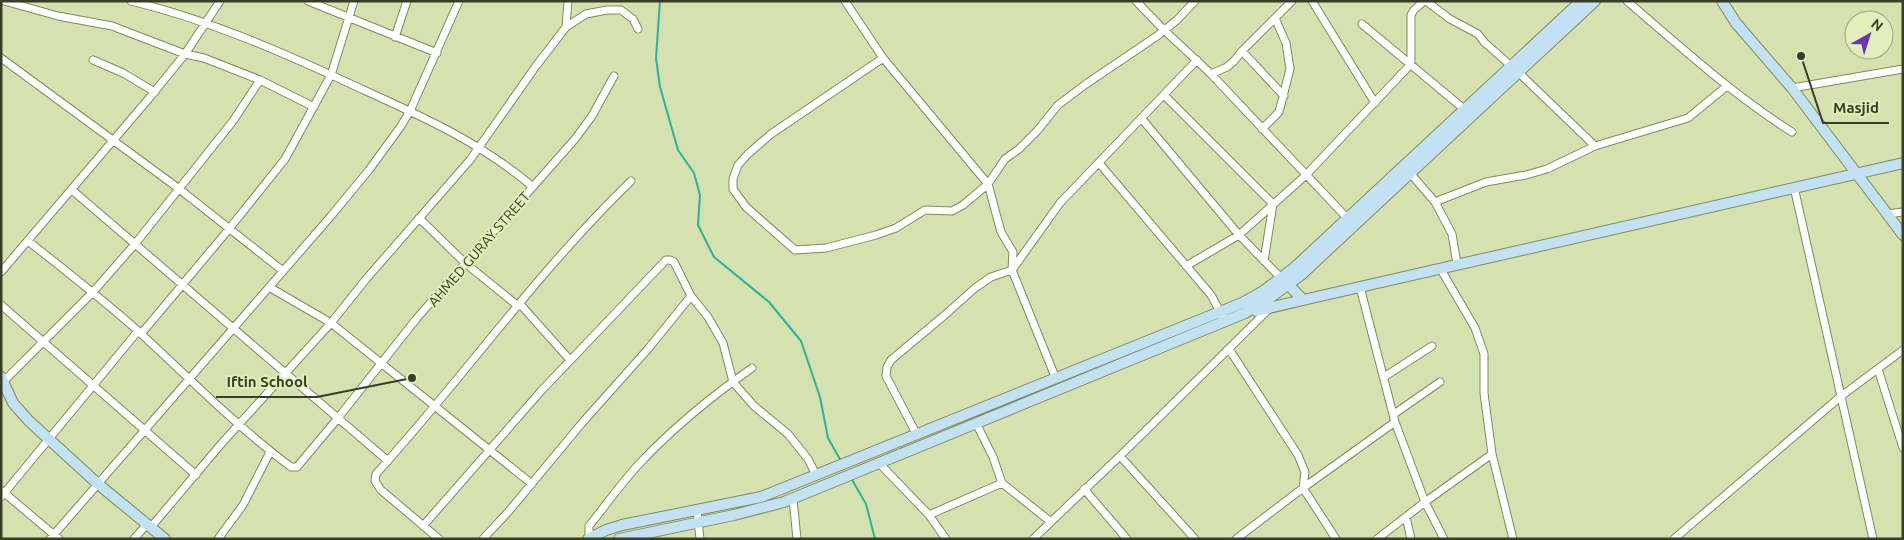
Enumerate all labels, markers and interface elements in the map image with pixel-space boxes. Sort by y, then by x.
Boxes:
north arrow [1844,10,1894,60]
text: N [1868,15,1886,34]
callout: Masjid [1823,93,1889,123]
text: Masjid [1833,99,1879,116]
street label: AHMED GURAY STREET [425,188,533,310]
callout: Iftin School [216,367,317,397]
text: Iftin School [227,373,308,390]

